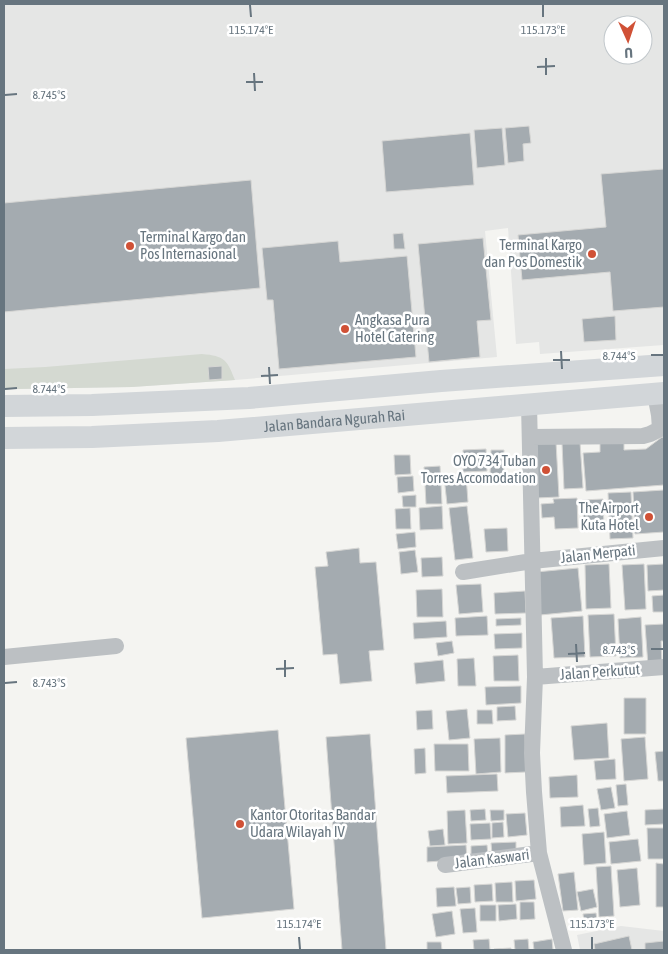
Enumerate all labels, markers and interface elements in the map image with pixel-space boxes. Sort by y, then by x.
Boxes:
north arrow [603,15,653,65]
text: 115.174°E [229,23,273,37]
text: 115.173°E [521,23,565,37]
text: U [624,45,633,61]
text: 8.745°S [32,88,66,102]
place label: Terminal Kargo dan Pos Internasional [140,228,246,262]
place label: Terminal Kargo dan Pos Domestik [484,236,582,270]
marker: Terminal Kargo dan Pos Internasional [124,240,136,252]
marker: Terminal Kargo dan Pos Domestik [586,248,598,260]
place label: Angkasa Pura Hotel Catering [355,311,435,345]
marker: Angkasa Pura Hotel Catering [339,323,351,335]
text: 8.744°S [602,349,636,363]
text: 8.744°S [32,382,66,396]
street label: Jalan Bandara Ngurah Rai [263,406,406,435]
place label: OYO 734 Tuban Torres Accomodation [421,452,536,486]
marker: OYO 734 Tuban Torres Accomodation [540,464,552,476]
place label: The Airport Kuta Hotel [579,499,639,533]
marker: The Airport Kuta Hotel [643,511,655,523]
street label: Jalan Merpati [560,541,636,566]
text: 8.743°S [602,643,636,657]
street label: Jalan Perkutut [559,660,641,683]
text: 8.743°S [32,676,66,690]
place label: Kantor Otoritas Bandar Udara Wilayah IV [250,806,376,840]
marker: Kantor Otoritas Bandar Udara Wilayah IV [234,818,246,830]
street label: Jalan Kaswari [454,845,530,872]
text: 115.174°E [277,917,321,931]
text: 115.173°E [570,917,614,931]

